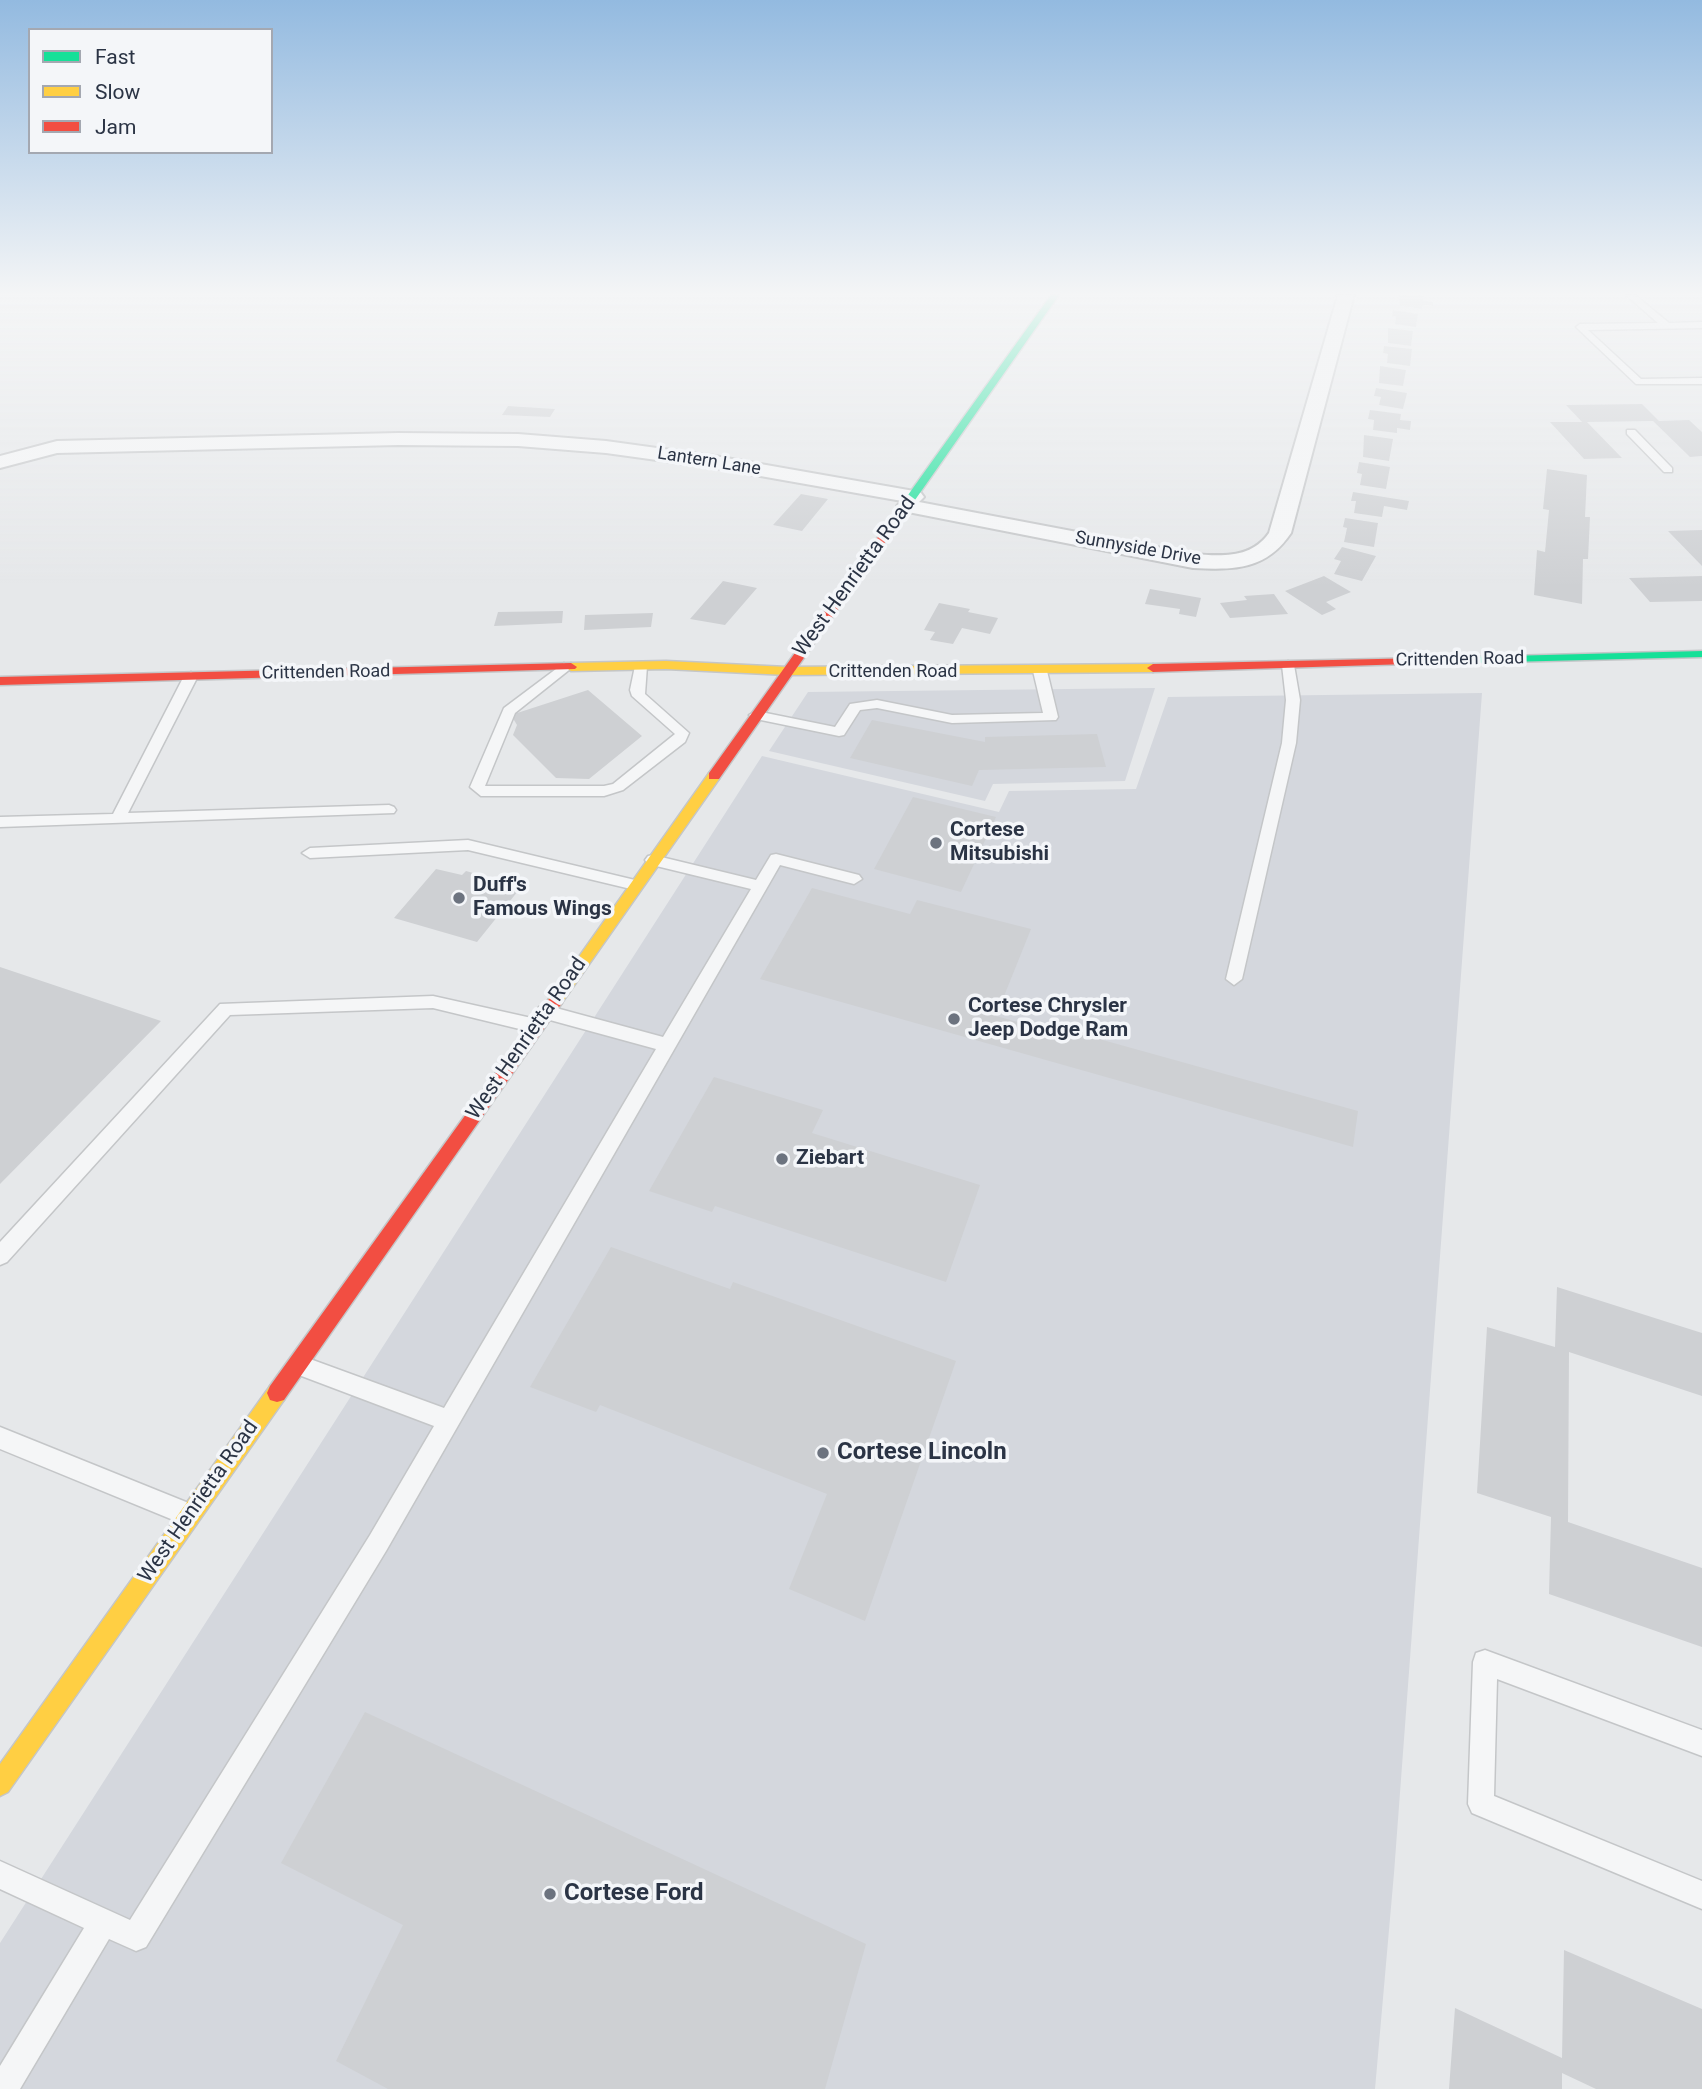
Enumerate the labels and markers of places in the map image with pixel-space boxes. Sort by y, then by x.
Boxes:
place label: Cortese Mitsubishi [950,818,1049,868]
marker: Cortese Mitsubishi [928,835,944,851]
place label: Duff's Famous Wings [473,873,612,923]
marker: Duff's Famous Wings [451,890,467,906]
place label: Cortese Chrysler Jeep Dodge Ram [968,994,1128,1044]
marker: Cortese Chrysler Jeep Dodge Ram [946,1011,962,1027]
place label: Ziebart [796,1146,864,1172]
marker: Ziebart [774,1151,790,1167]
place label: Cortese Lincoln [837,1439,1007,1467]
marker: Cortese Lincoln [815,1445,831,1461]
place label: Cortese Ford [564,1880,704,1908]
marker: Cortese Ford [542,1886,558,1902]

